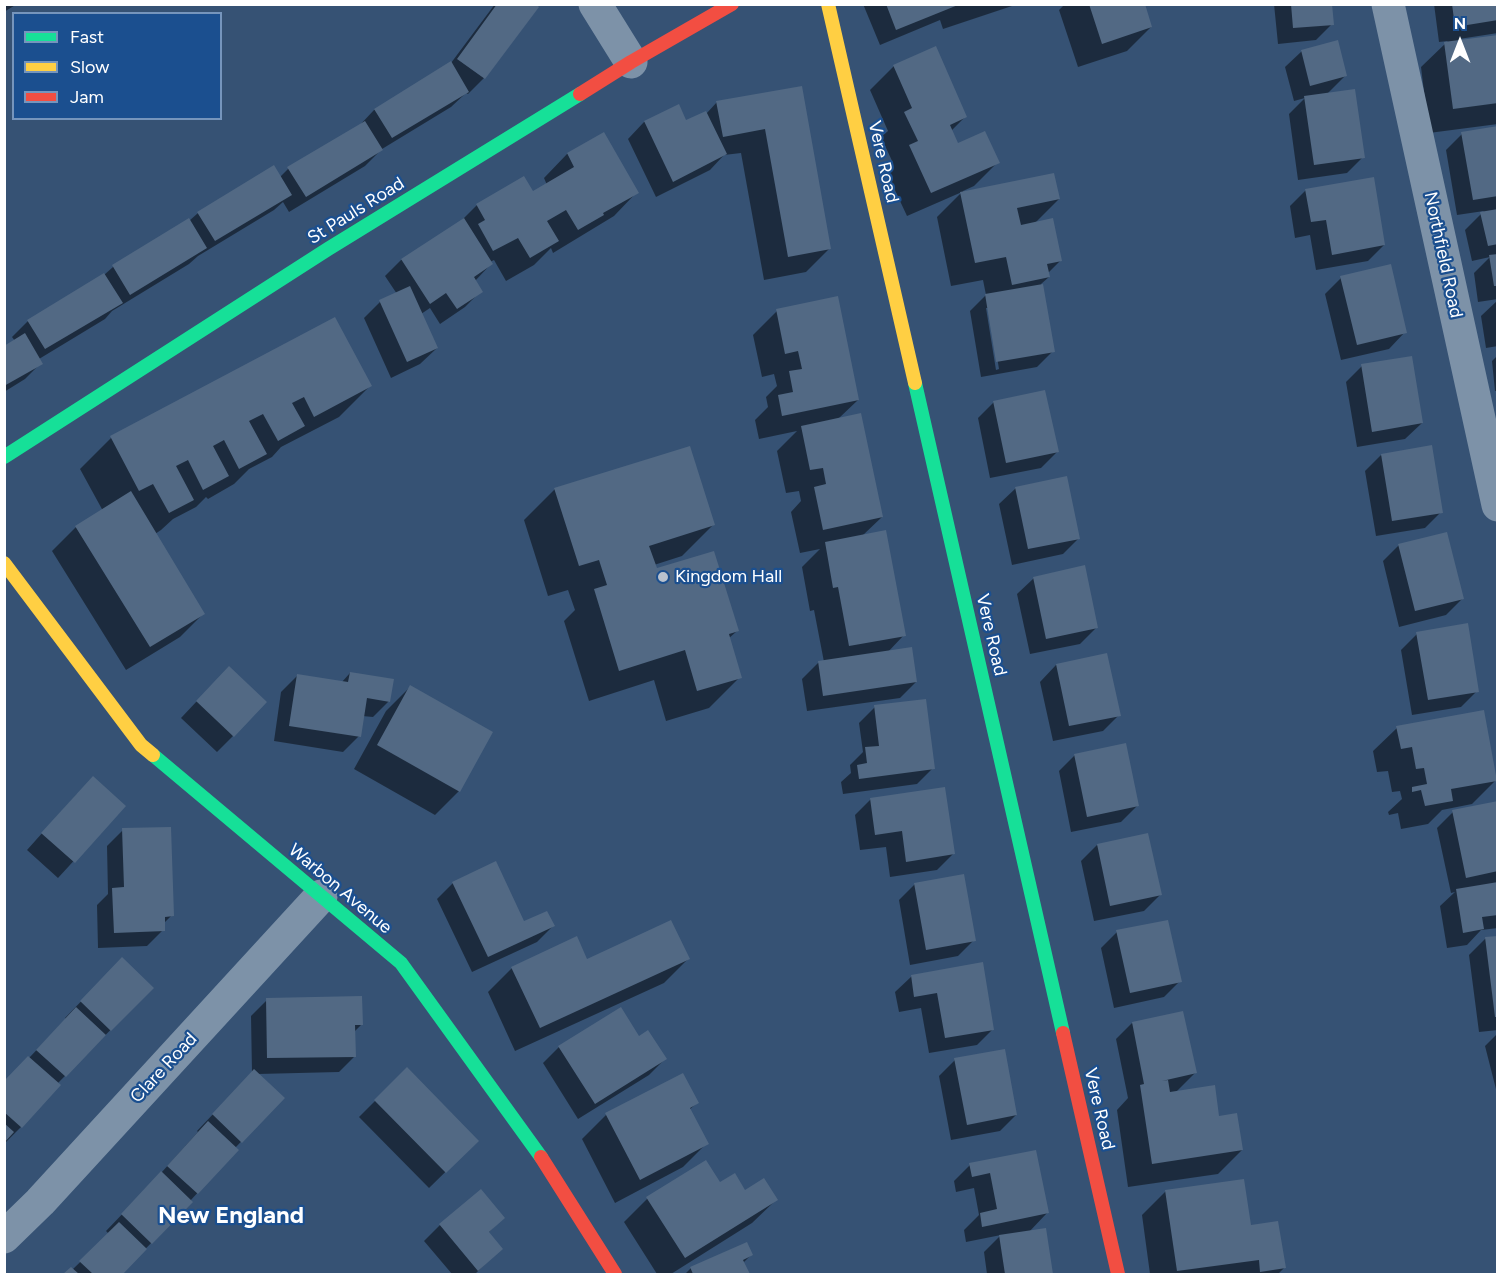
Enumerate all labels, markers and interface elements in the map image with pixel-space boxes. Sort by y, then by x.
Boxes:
legend [12,12,222,120]
north arrow [1430,12,1490,72]
text: N [1454,14,1466,33]
text: Fast [70,26,104,48]
text: Slow [70,56,109,78]
text: Jam [70,86,104,108]
street label: Vere Road [863,119,903,205]
street label: St Pauls Road [304,173,408,249]
street label: Northfield Road [1419,190,1467,320]
place label: Kingdom Hall [675,566,782,588]
marker: Kingdom Hall [656,570,670,584]
street label: Vere Road [971,592,1011,678]
street label: Warbon Avenue [284,840,396,938]
street label: Clare Road [126,1028,202,1108]
street label: Vere Road [1079,1066,1119,1152]
district label: New England [158,1202,304,1230]

